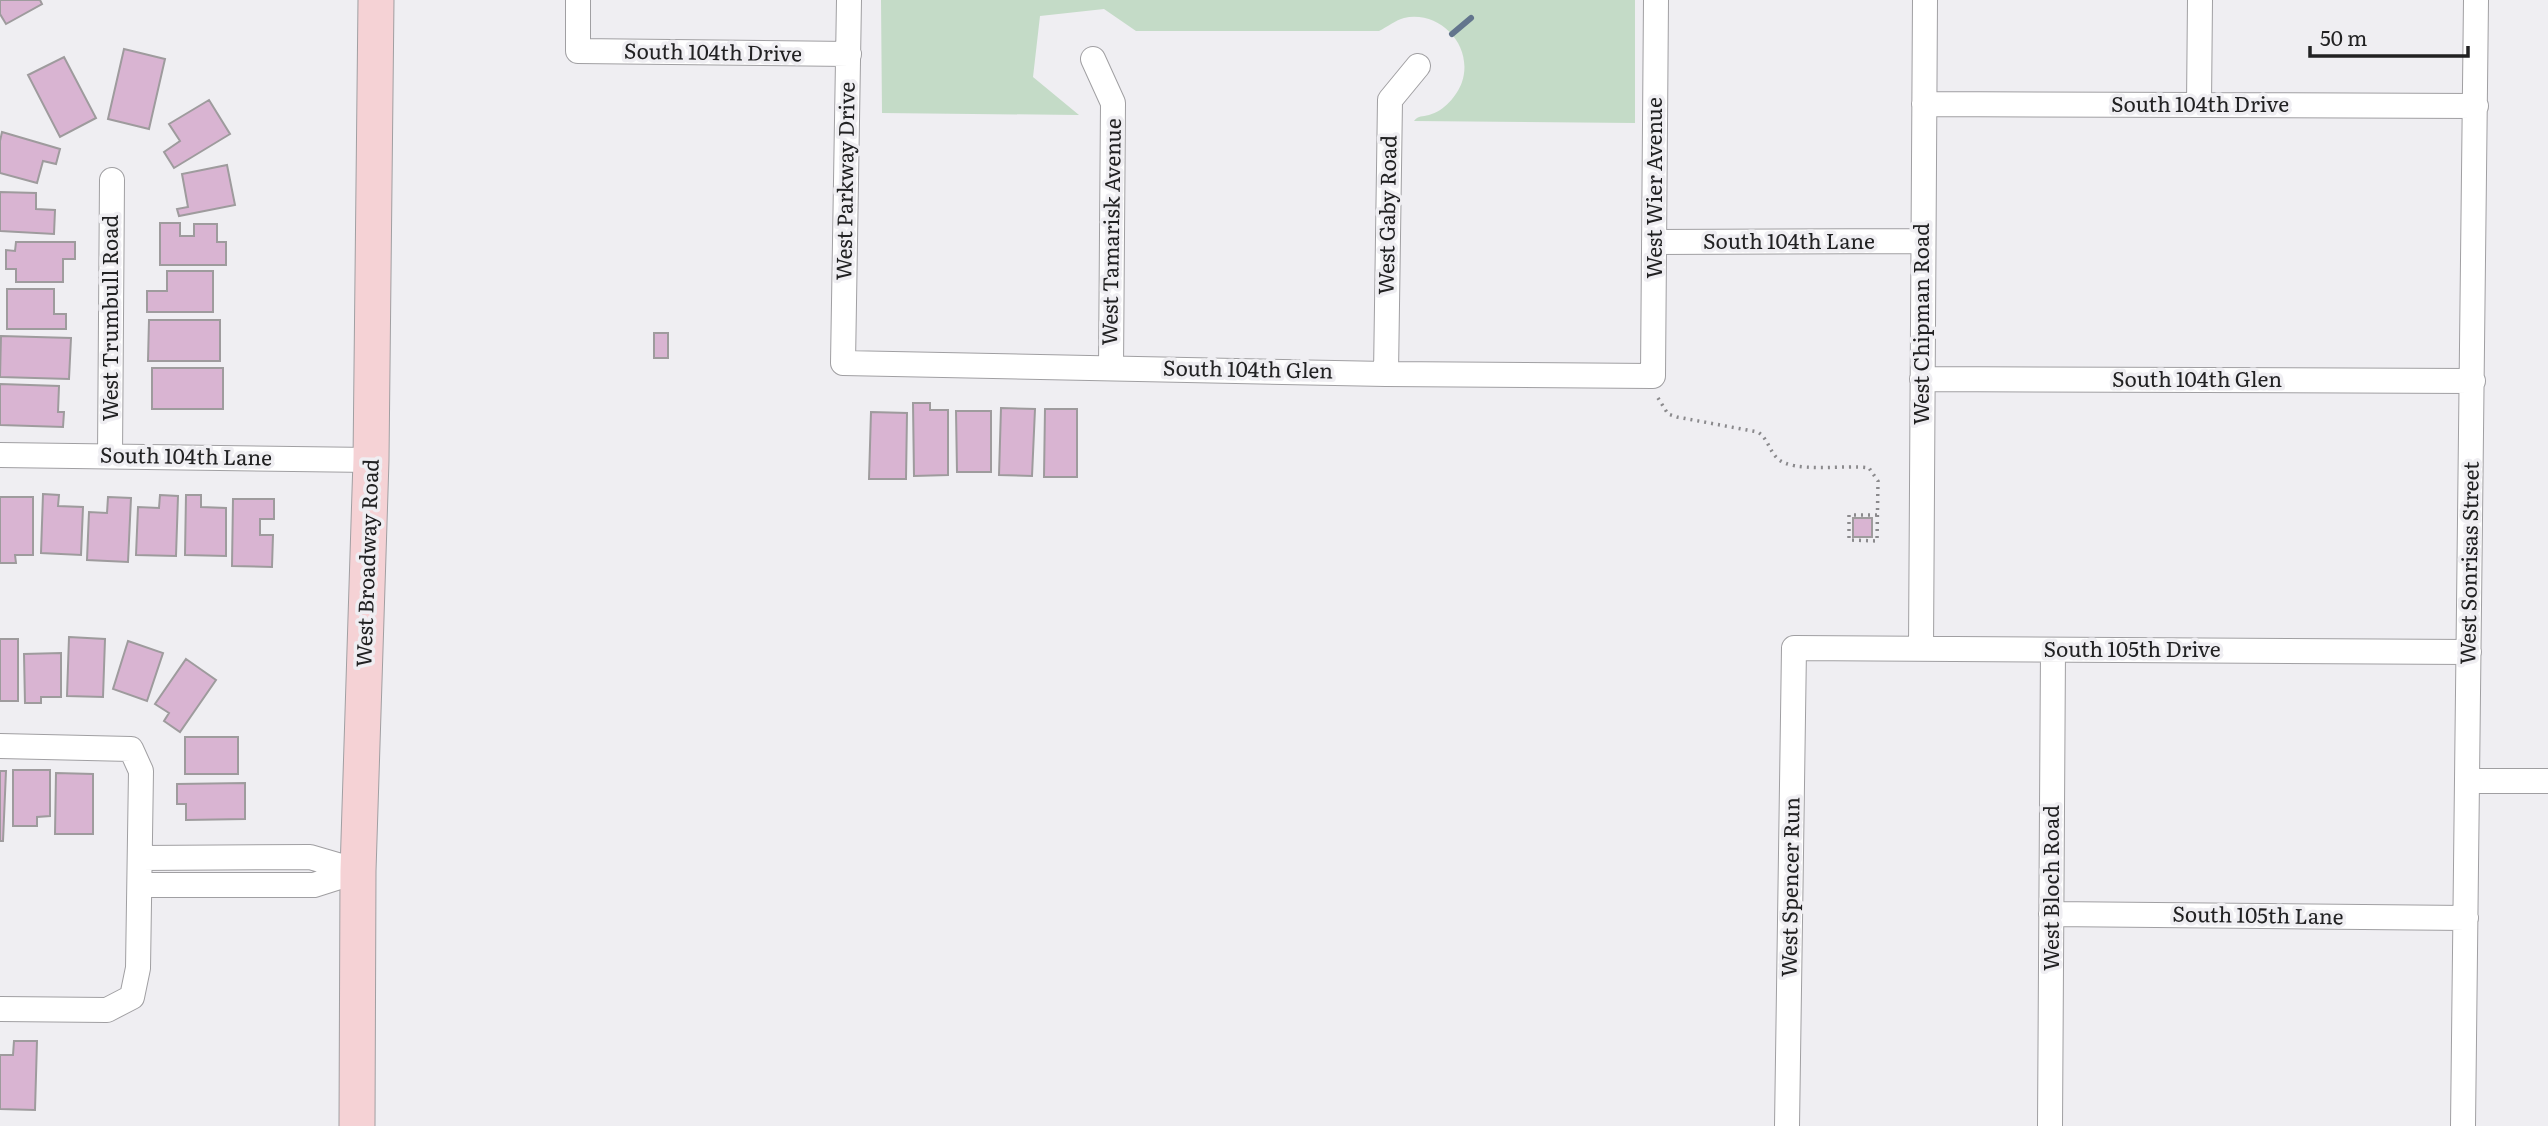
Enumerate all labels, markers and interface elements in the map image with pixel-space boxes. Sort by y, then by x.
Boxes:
scale bar [2310,14,2468,58]
text: 50 m [2320,21,2367,52]
street label: South 104th Drive [624,33,802,68]
street label: West Parkway Drive [826,81,861,281]
street label: South 104th Drive [2111,87,2289,118]
street label: West Wier Avenue [1637,97,1668,279]
street label: West Tamarisk Avenue [1092,118,1127,346]
street label: West Gaby Road [1369,135,1402,295]
street label: West Trumbull Road [93,214,124,421]
street label: West Chipman Road [1904,223,1935,425]
street label: South 104th Lane [1703,224,1875,255]
street label: South 104th Glen [1163,351,1333,384]
street label: South 104th Glen [2112,362,2282,393]
street label: South 104th Lane [100,438,272,472]
street label: West Broadway Road [346,458,385,668]
street label: West Sonrisas Street [2450,461,2485,665]
street label: South 105th Drive [2043,632,2221,663]
street label: West Spencer Run [1771,796,1806,977]
street label: West Bloch Road [2034,805,2065,971]
street label: South 105th Lane [2172,897,2344,930]

